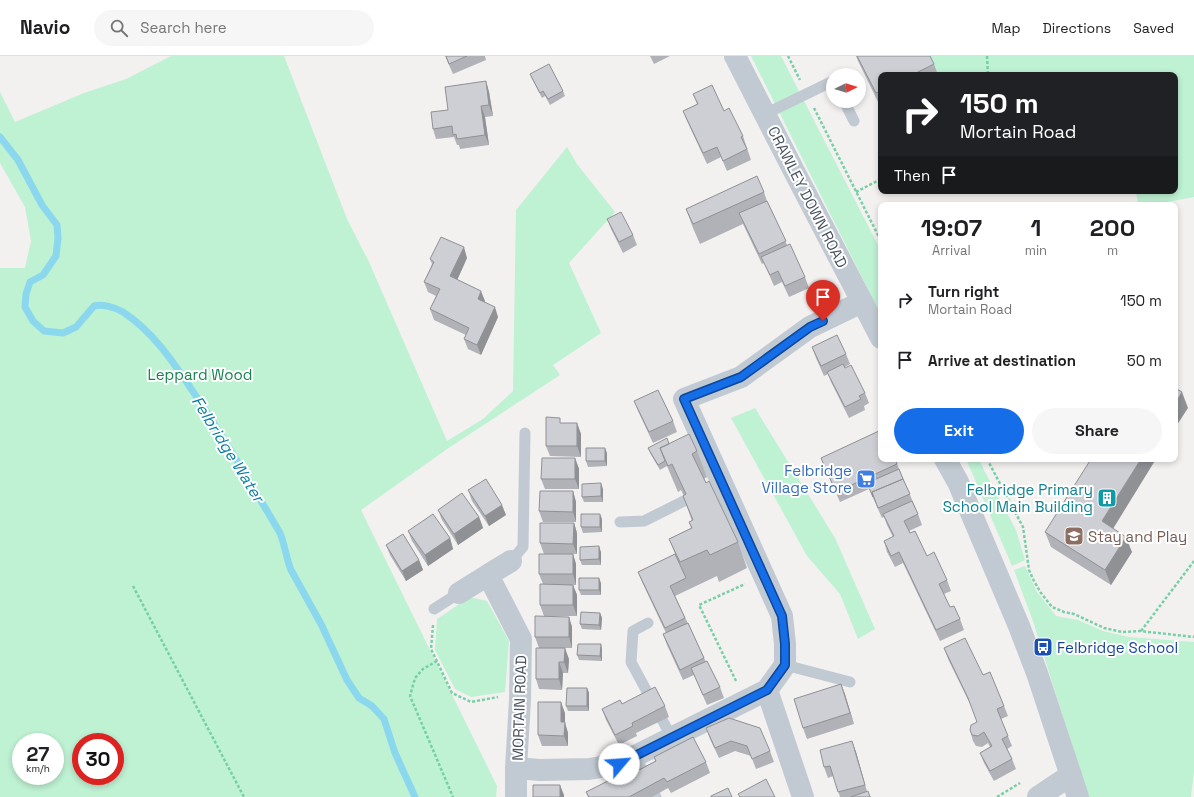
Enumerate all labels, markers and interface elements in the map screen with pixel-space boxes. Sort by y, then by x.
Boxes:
search box [94,10,374,46]
text: Navio [20,15,70,40]
icon: search [108,17,130,39]
text: Search here [140,18,227,37]
text: Map [991,19,1021,37]
text: Directions [1043,19,1111,37]
text: Saved [1133,19,1174,37]
north arrow [826,68,866,108]
map controls [826,68,866,108]
text: 150 m [960,85,1039,121]
icon: right [894,88,946,140]
text: Mortain Road [960,120,1076,143]
street label: CRAWLEY DOWN ROAD [764,123,852,271]
icon: arrive [938,164,960,186]
text: Then [894,166,930,185]
text: 19:07 [921,212,982,243]
text: 1 [1030,212,1041,243]
text: 200 [1090,212,1135,243]
text: Arrival [932,242,971,259]
text: min [1025,242,1047,259]
text: m [1107,242,1118,259]
pin [806,280,840,321]
text: Turn right [928,282,999,301]
icon: arrive [812,286,834,308]
icon: right [894,289,916,311]
text: 150 m [1120,291,1162,310]
text: Mortain Road [928,301,1012,318]
icon: arrive [894,349,916,371]
text: Arrive at destination [928,351,1076,370]
text: 50 m [1127,351,1162,370]
park label: Leppard Wood [148,365,252,384]
water label: Felbridge Water [187,392,270,508]
button: Exit [894,408,1024,454]
button: Share [1032,408,1162,454]
place label: Felbridge Village Store [762,461,852,497]
supermarket icon: Felbridge Village Store [855,468,877,490]
place label: Felbridge Primary School Main Building [943,480,1093,516]
building icon: Felbridge Primary School Main Building [1096,487,1118,509]
school or university icon: Stay and Play [1063,525,1085,547]
place label: Stay and Play [1088,527,1187,546]
bus stop icon: Felbridge School [1032,636,1054,658]
place label: Felbridge School [1057,638,1178,657]
street label: MORTAIN ROAD [508,655,530,761]
speed limit sign: 30 [72,733,124,785]
text: 27 [27,741,49,767]
position arrow [598,743,640,785]
text: km/h [26,762,50,775]

